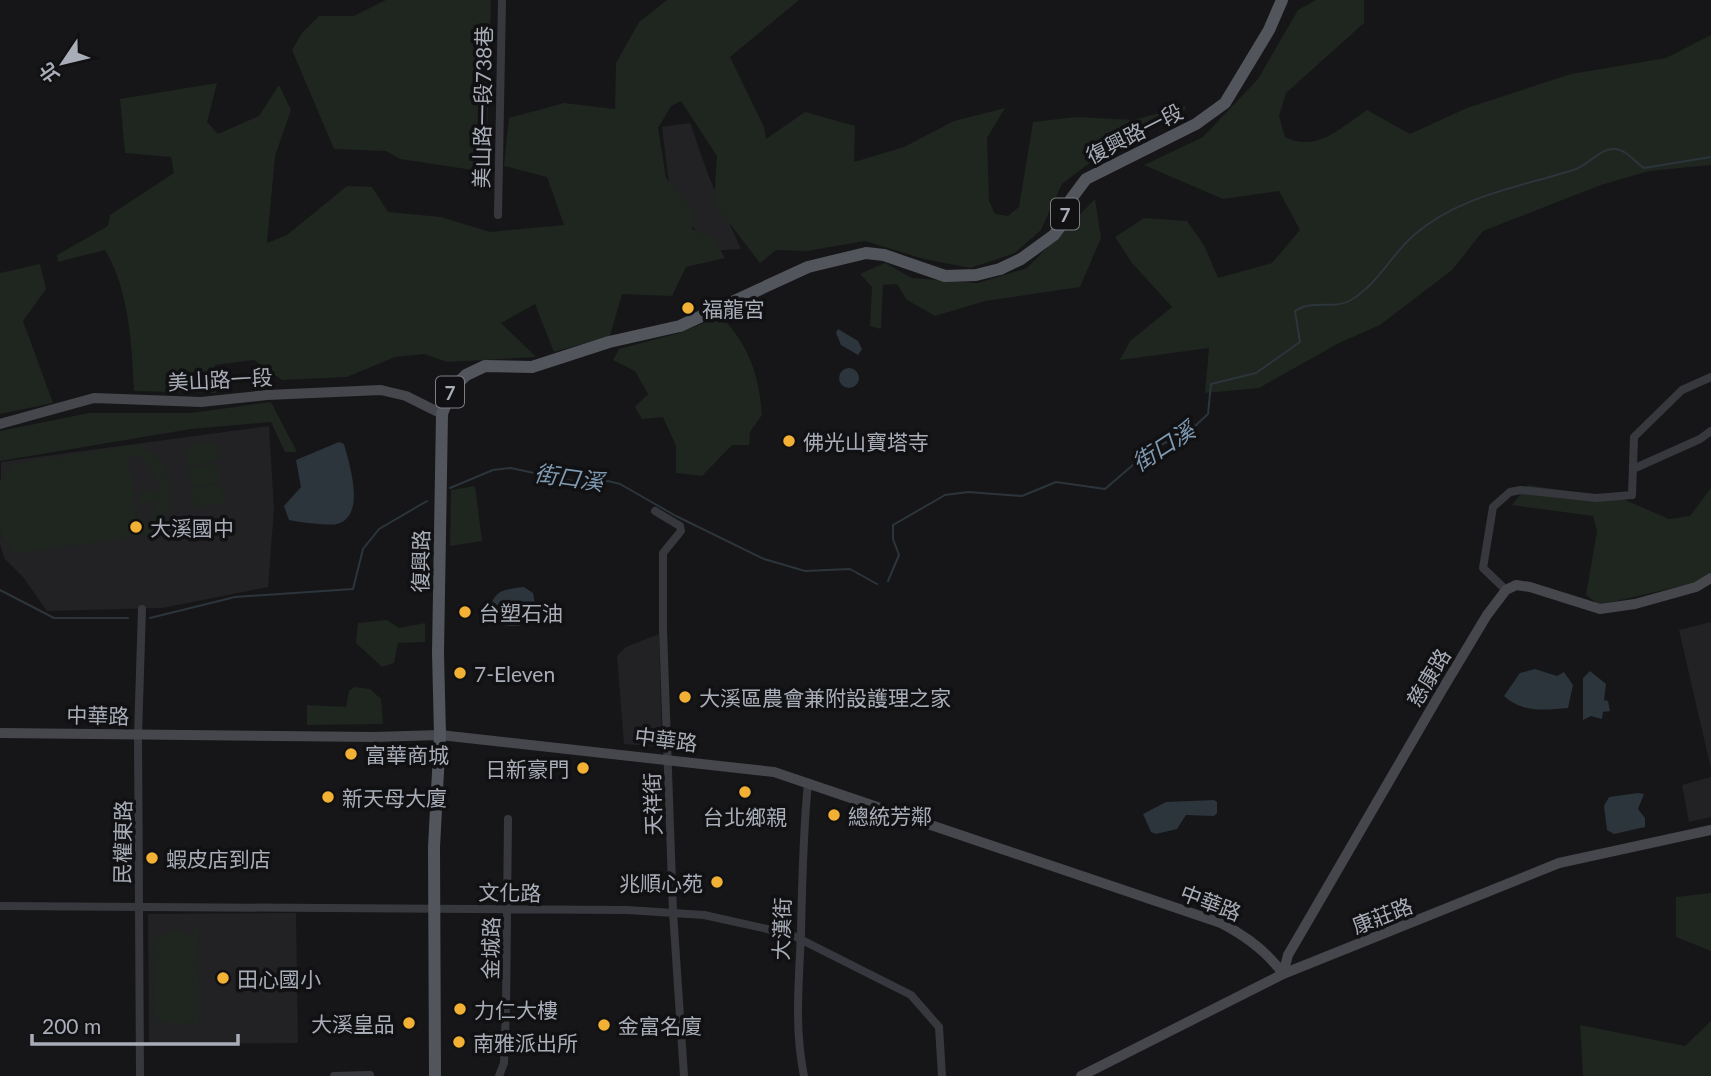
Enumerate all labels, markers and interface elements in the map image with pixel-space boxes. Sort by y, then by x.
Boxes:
street label: 美山路一段738巷 [468,26,496,188]
north arrow [28,28,98,98]
text: 北 [34,59,64,87]
street label: 復興路一段 [1082,98,1186,168]
road number: 7 [1051,198,1079,230]
place label: 福龍宮 [702,296,765,321]
marker: 福龍宮 [680,300,696,316]
street label: 美山路一段 [167,364,273,394]
road number: 7 [436,376,464,408]
water label: 街口溪 [1126,414,1202,477]
place label: 佛光山寶塔寺 [803,429,929,454]
marker: 佛光山寶塔寺 [781,433,797,449]
water label: 街口溪 [533,458,608,496]
place label: 大溪國中 [150,515,234,540]
marker: 大溪國中 [128,519,144,535]
street label: 復興路 [407,529,433,593]
place label: 台塑石油 [479,600,563,625]
marker: 台塑石油 [457,604,473,620]
street label: 慈康路 [1401,644,1455,710]
place label: 7-Eleven [474,661,555,686]
marker: 7-Eleven [452,665,468,681]
place label: 大溪區農會兼附設護理之家 [699,685,951,710]
marker: 大溪區農會兼附設護理之家 [677,689,693,705]
street label: 中華路 [66,702,130,728]
street label: 中華路 [633,723,699,755]
place label: 富華商城 [365,742,449,767]
marker: 富華商城 [343,746,359,762]
place label: 日新豪門 [485,756,569,781]
marker: 日新豪門 [575,760,591,776]
street label: 天祥街 [638,772,666,836]
marker: 台北鄉親 [737,784,753,800]
place label: 新天母大廈 [342,785,447,810]
marker: 新天母大廈 [320,789,336,805]
street label: 民權東路 [109,800,135,884]
place label: 總統芳鄰 [848,803,932,828]
place label: 台北鄉親 [703,804,787,829]
marker: 總統芳鄰 [826,807,842,823]
place label: 蝦皮店到店 [166,846,271,871]
marker: 蝦皮店到店 [144,850,160,866]
place label: 兆順心苑 [619,870,703,895]
marker: 兆順心苑 [709,874,725,890]
street label: 文化路 [478,879,542,905]
street label: 中華路 [1177,879,1245,925]
street label: 康莊路 [1348,892,1416,938]
street label: 大漢街 [767,897,795,961]
street label: 金城路 [477,916,503,980]
place label: 田心國小 [237,966,321,991]
marker: 田心國小 [215,970,231,986]
place label: 力仁大樓 [474,997,558,1022]
marker: 力仁大樓 [452,1001,468,1017]
scale bar [32,1002,238,1046]
place label: 大溪皇品 [311,1011,395,1036]
text: 200 m [42,1013,101,1038]
place label: 金富名廈 [618,1013,702,1038]
marker: 大溪皇品 [401,1015,417,1031]
marker: 金富名廈 [596,1017,612,1033]
place label: 南雅派出所 [473,1030,578,1055]
marker: 南雅派出所 [451,1034,467,1050]

